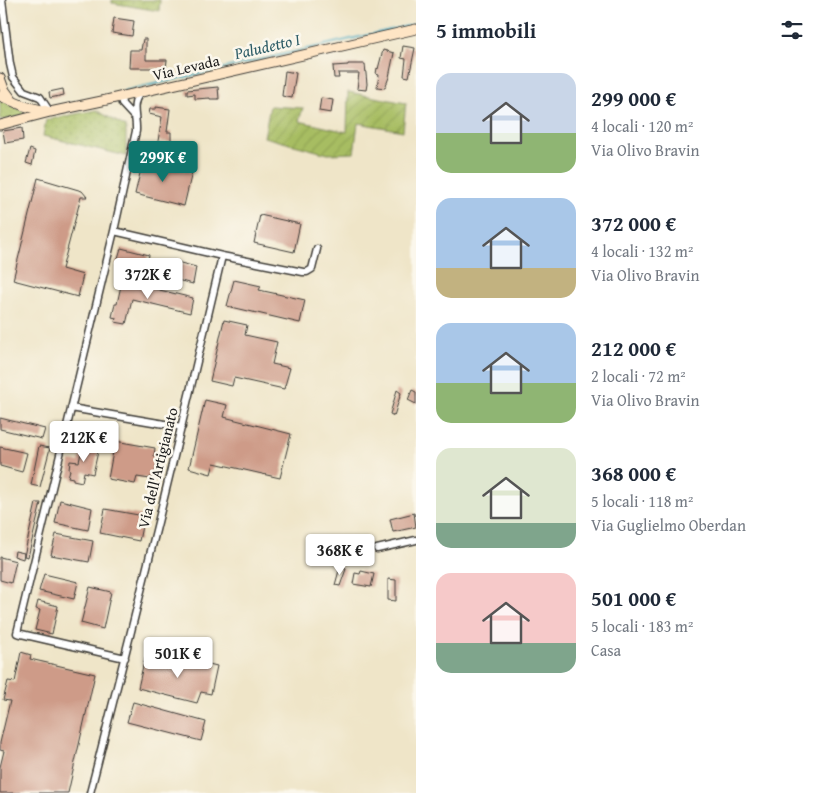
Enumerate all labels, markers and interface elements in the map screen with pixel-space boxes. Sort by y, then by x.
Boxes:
text: 5 immobili [436,15,536,46]
icon: filters [778,16,806,44]
water label: Paludetto I [231,27,302,65]
street label: Via Levada [150,50,221,85]
text: 299 000 € [591,83,676,114]
icon: home [476,93,536,153]
text: 4 locali · 120 m² [591,114,693,138]
text: Via Olivo Bravin [591,138,699,162]
pin: 299K € [122,140,204,183]
text: 299K € [140,145,186,169]
text: 372 000 € [591,208,676,239]
icon: home [476,218,536,278]
text: 4 locali · 132 m² [591,239,693,263]
pin: 372K € [107,258,189,300]
text: 372K € [125,262,171,286]
text: Via Olivo Bravin [591,263,699,287]
text: 212 000 € [591,333,676,364]
icon: home [476,343,536,403]
text: 2 locali · 72 m² [591,364,686,388]
text: Via Olivo Bravin [591,388,699,412]
street label: Via dell'Artigianato [132,405,183,530]
pin: 212K € [43,420,125,463]
text: 212K € [61,425,107,449]
text: 368 000 € [591,458,676,489]
icon: home [476,468,536,528]
text: 5 locali · 118 m² [591,489,693,513]
text: Via Guglielmo Oberdan [591,513,746,537]
pin: 368K € [299,534,381,576]
text: 368K € [317,538,363,562]
text: 501 000 € [591,583,676,614]
icon: home [476,593,536,653]
text: 5 locali · 183 m² [591,614,693,638]
pin: 501K € [137,636,219,679]
text: Casa [591,638,621,662]
text: 501K € [155,641,201,665]

